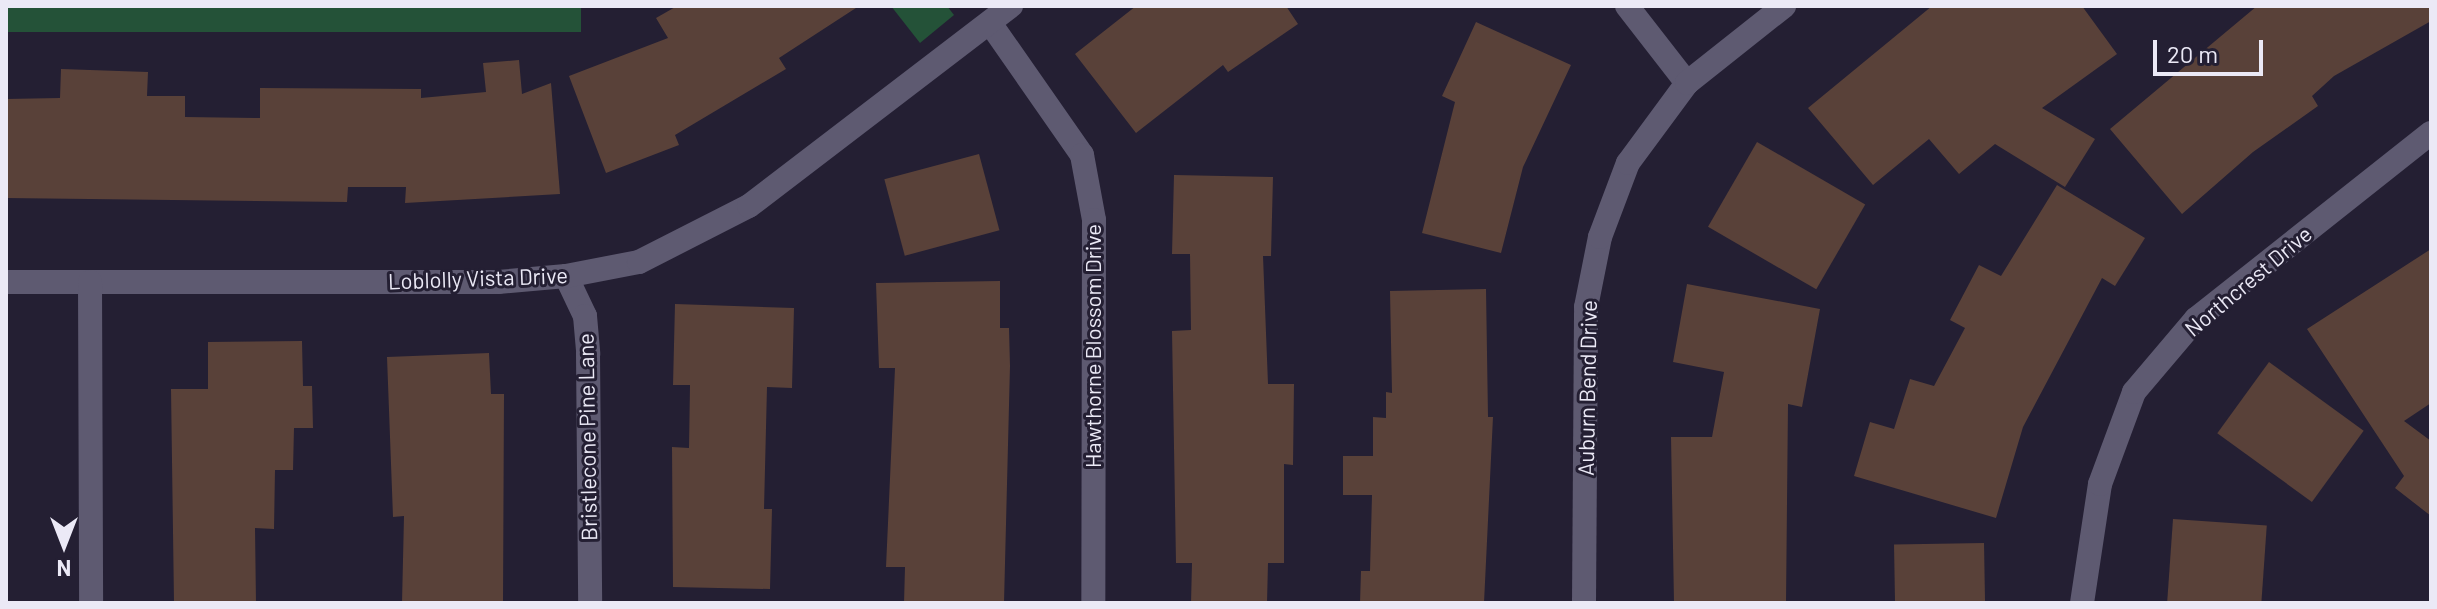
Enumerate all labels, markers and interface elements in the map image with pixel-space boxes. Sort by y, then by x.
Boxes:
scale bar [2157,24,2267,74]
text: 20 m [2167,39,2218,68]
street label: Northcrest Drive [2179,220,2317,342]
street label: Hawthorne Blossom Drive [1080,224,1106,468]
street label: Loblolly Vista Drive [388,262,568,294]
street label: Auburn Bend Drive [1572,300,1602,476]
street label: Bristlecone Pine Lane [572,333,602,541]
north arrow [24,505,104,585]
text: N [57,556,71,582]

